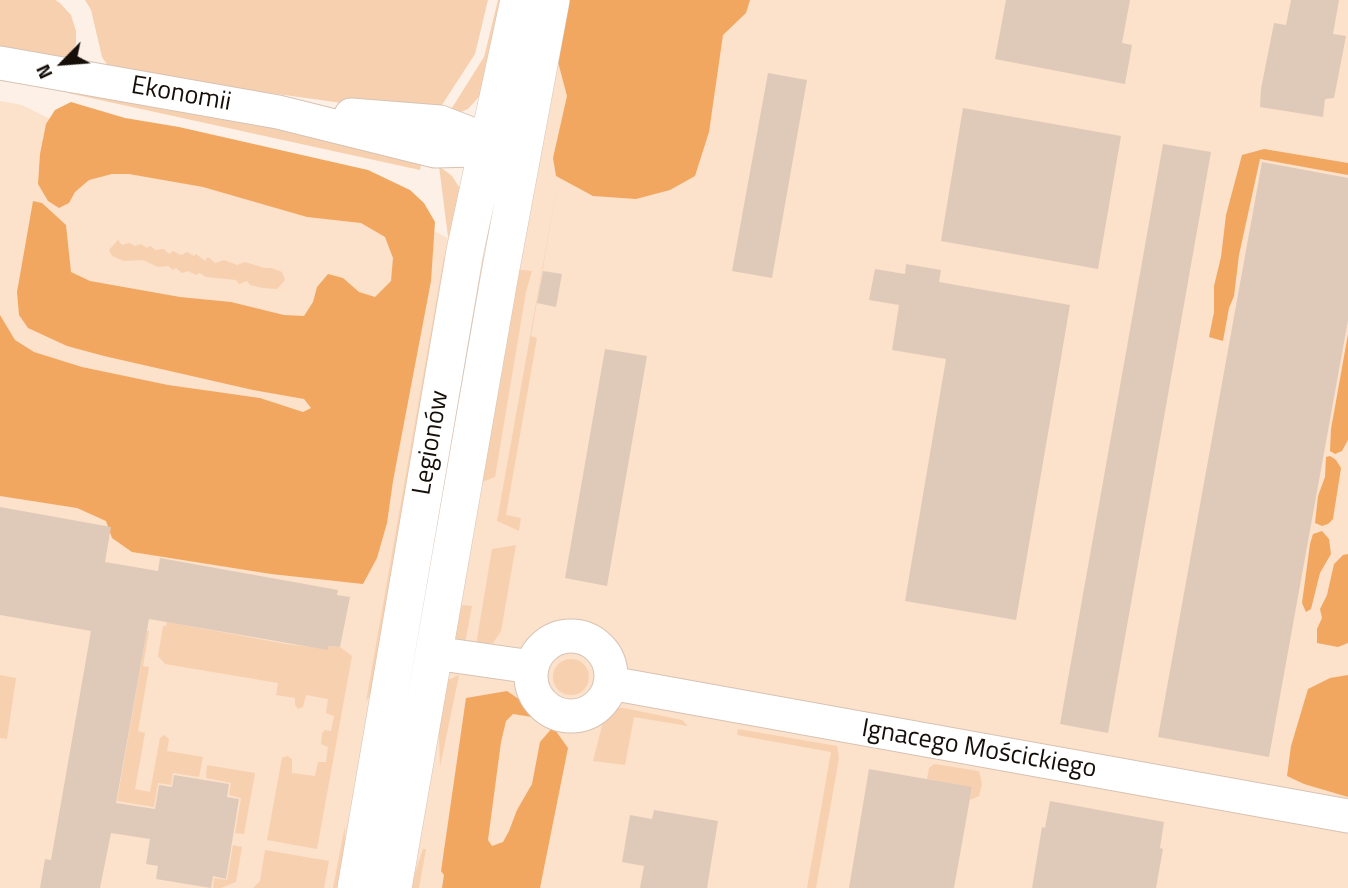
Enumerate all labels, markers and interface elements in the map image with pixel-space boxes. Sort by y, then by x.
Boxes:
north arrow [28,28,98,98]
text: N [28,60,59,84]
street label: Ekonomii [129,71,233,119]
street label: Legionów [407,388,457,498]
street label: Ignacego Mościckiego [859,714,1099,786]

